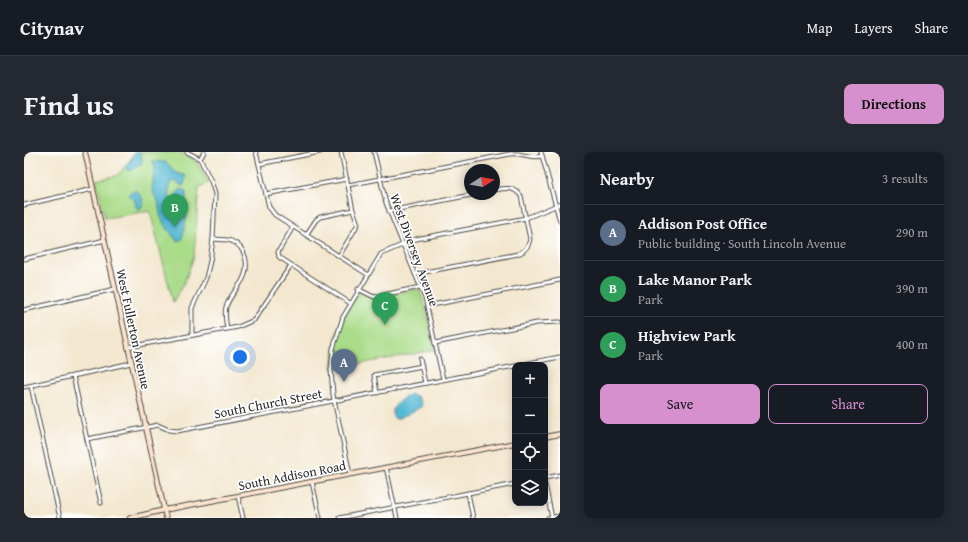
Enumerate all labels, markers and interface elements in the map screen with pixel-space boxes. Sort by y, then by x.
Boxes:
text: Citynav [20,14,84,42]
text: Map [807,18,833,38]
text: Layers [855,18,893,38]
text: Share [915,18,948,38]
text: Find us [24,84,114,125]
button: Directions [844,84,944,124]
north arrow [464,164,500,200]
text: Nearby [600,166,654,191]
text: 3 results [882,169,928,188]
street label: West Diversey Avenue [385,191,444,309]
pin: B [162,194,188,227]
text: Addison Post Office [638,213,767,234]
text: A [609,223,617,242]
text: 290 m [896,223,928,242]
text: Public building · South Lincoln Avenue [638,234,846,253]
street label: West Fullerton Avenue [111,267,156,391]
text: Lake Manor Park [638,269,752,290]
text: B [609,279,617,298]
text: 390 m [896,279,928,298]
text: Park [638,290,663,309]
pin: C [372,292,398,325]
text: Highview Park [638,325,735,346]
text: C [609,335,617,354]
text: 400 m [896,335,928,354]
text: Park [638,346,663,365]
your location [230,347,250,367]
pin: A [331,349,357,382]
map controls [512,362,548,506]
button: + [512,362,548,398]
street label: South Church Street [212,384,324,423]
button: Save [600,384,760,424]
button: Share [768,384,928,424]
button: − [512,398,548,434]
button: locate [512,434,548,470]
street label: South Addison Road [237,456,348,495]
button: layers [512,470,548,506]

